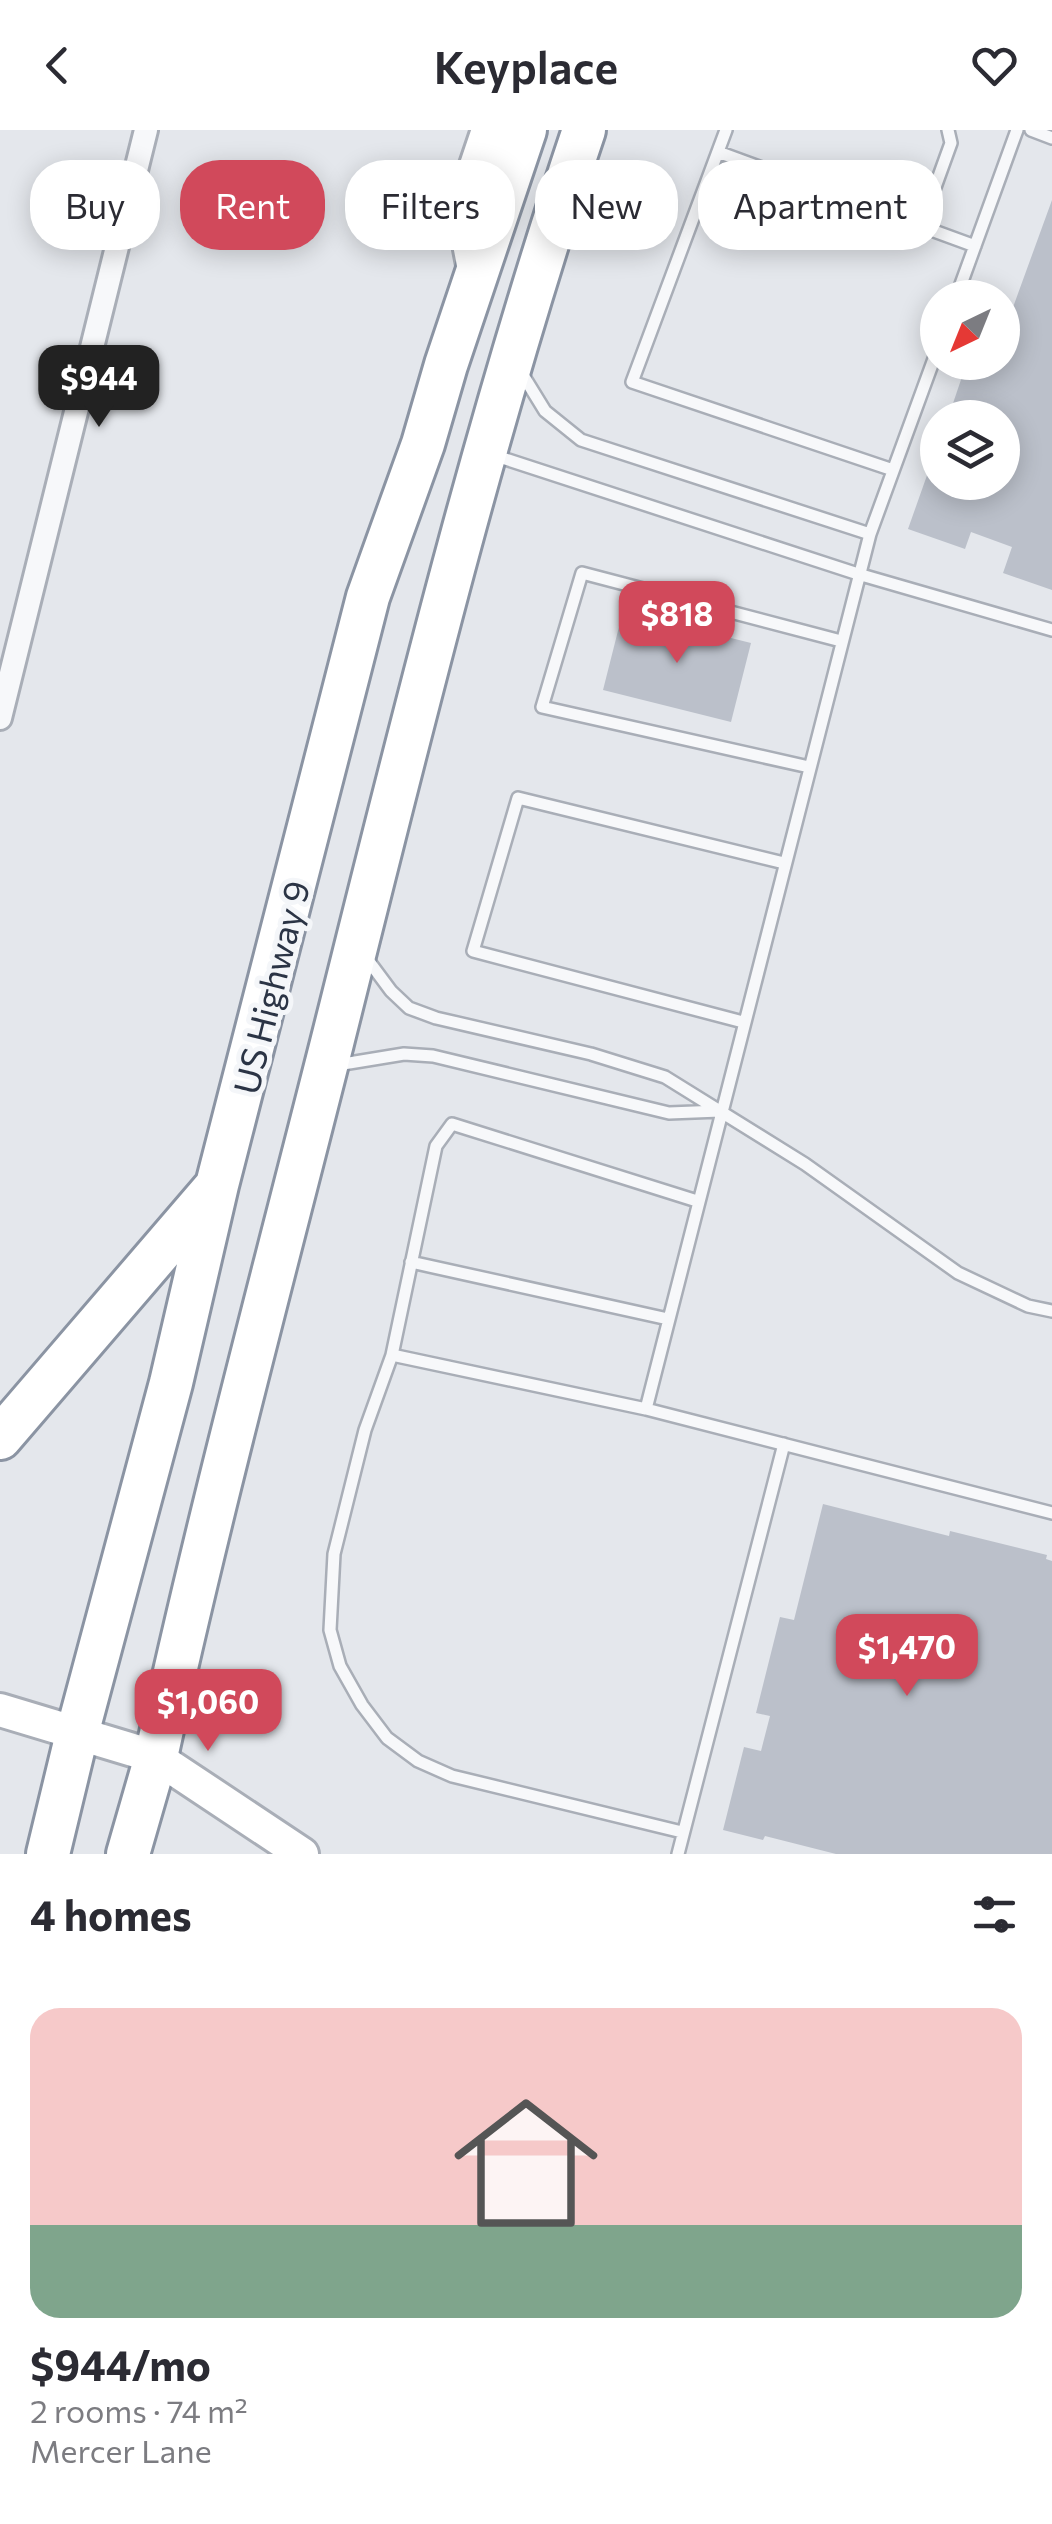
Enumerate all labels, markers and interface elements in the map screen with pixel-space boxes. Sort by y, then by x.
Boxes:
icon: back [30,38,85,93]
text: Keyplace [434,38,618,93]
icon: heart [967,38,1022,93]
chip: Buy [30,160,160,250]
chip: Rent [180,160,325,250]
chip: Filters [345,160,515,250]
chip: New [535,160,678,250]
chip: Apartment [698,160,943,250]
north arrow [920,280,1020,380]
map controls [920,280,1020,500]
pin: $944 [40,345,158,430]
text: $944 [60,357,138,397]
button: layers [920,400,1020,500]
pin: $818 [618,581,736,666]
text: $818 [641,593,713,633]
street label: US Highway 9 [223,876,317,1098]
pin: $1,470 [826,1614,988,1699]
text: $1,470 [858,1626,956,1666]
pin: $1,060 [127,1669,289,1754]
text: $1,060 [157,1681,259,1721]
icon: filters [967,1887,1022,1942]
text: 4 homes [30,1888,192,1940]
icon: home [436,2073,616,2253]
text: $944/mo [30,2338,211,2390]
text: 2 rooms · 74 m² [30,2390,248,2430]
text: Mercer Lane [30,2430,212,2470]

